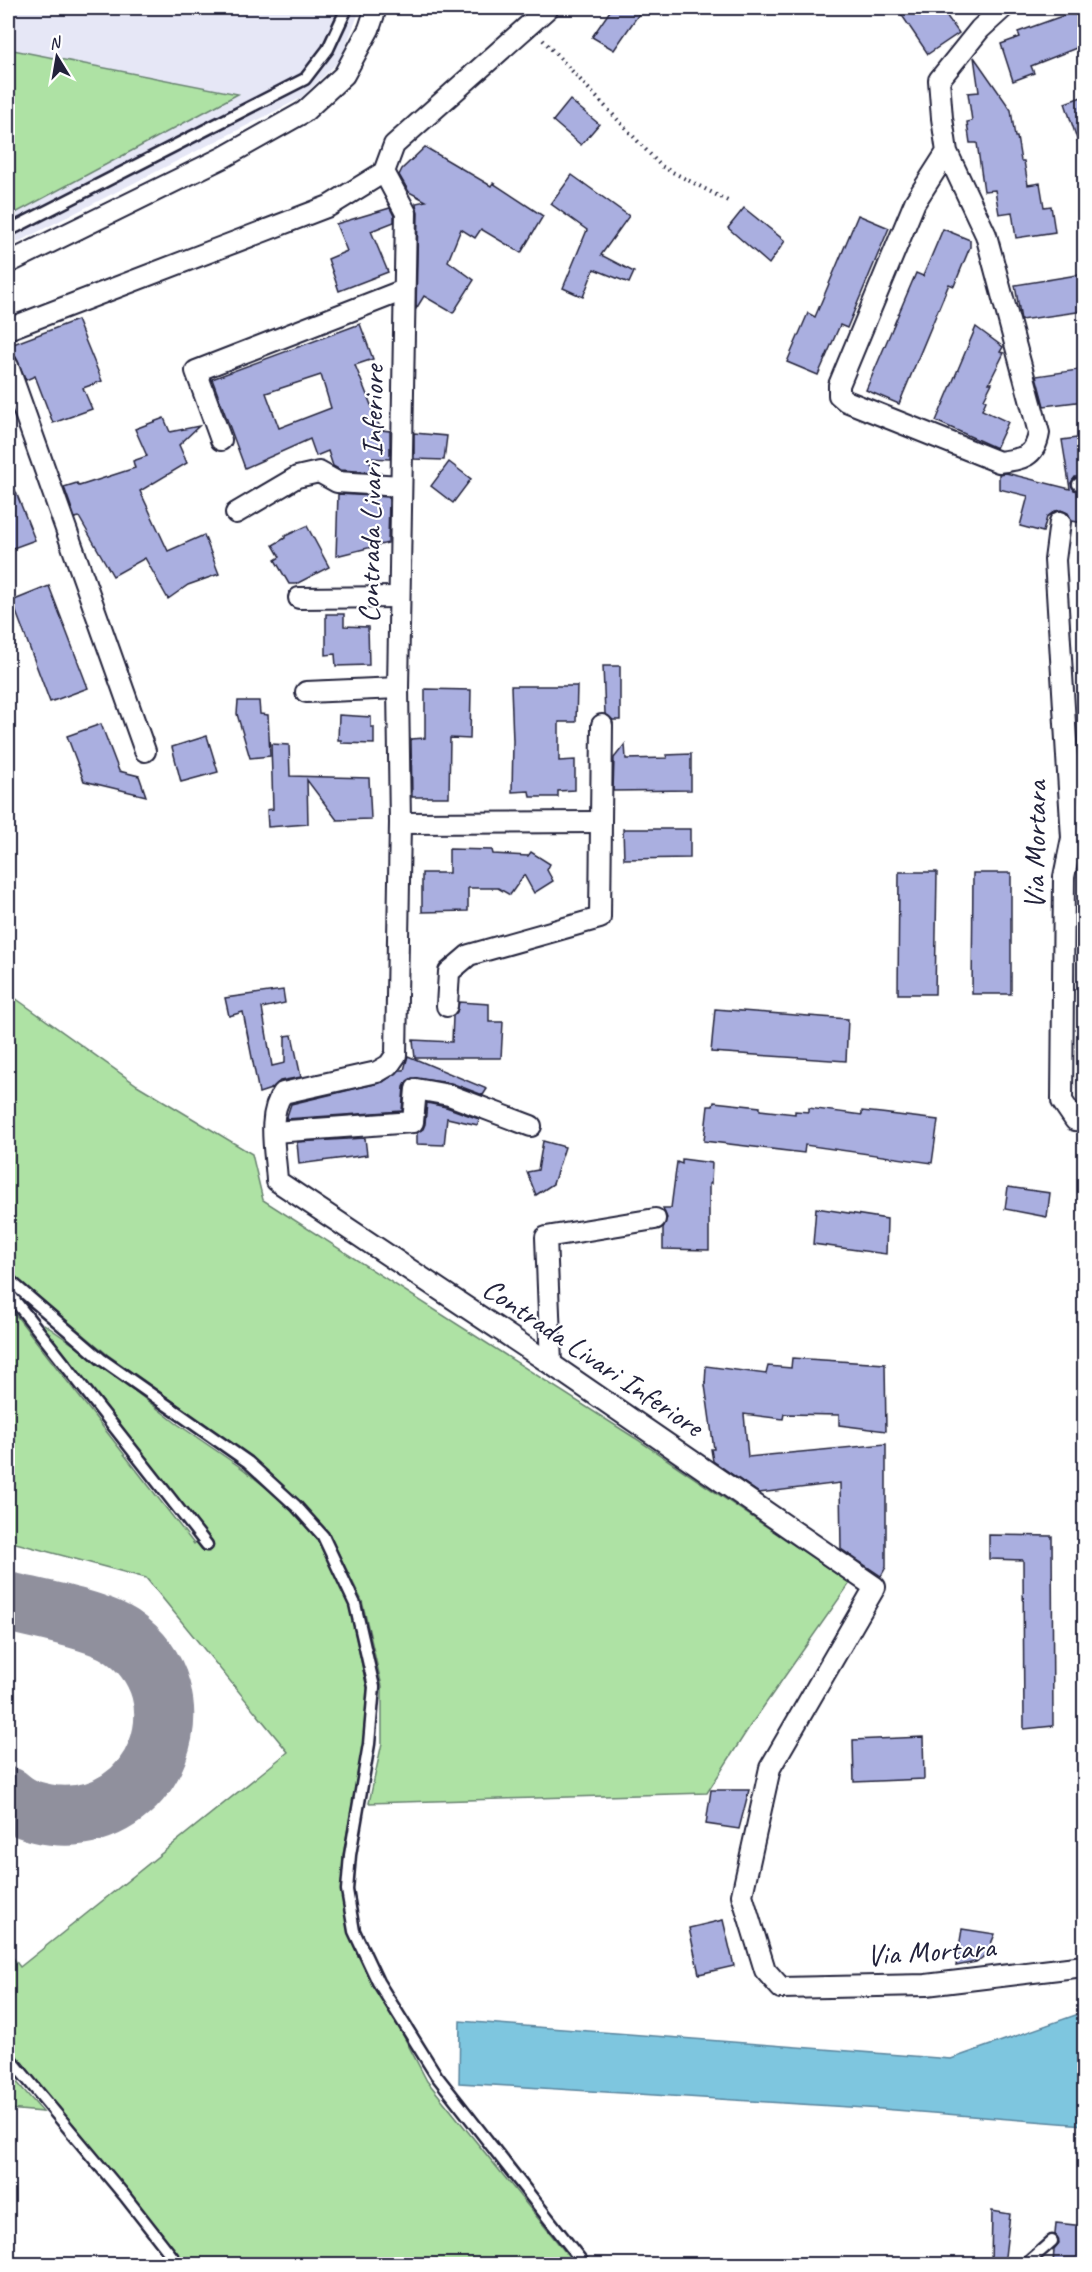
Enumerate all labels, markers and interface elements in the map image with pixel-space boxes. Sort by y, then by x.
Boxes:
north arrow [27,27,87,87]
text: N [48,32,64,54]
street label: Contrada Livari Inferiore [350,362,392,623]
street label: Via Mortara [1015,778,1055,910]
street label: Contrada Livari Inferiore [475,1269,712,1446]
street label: Via Mortara [866,1927,998,1974]

